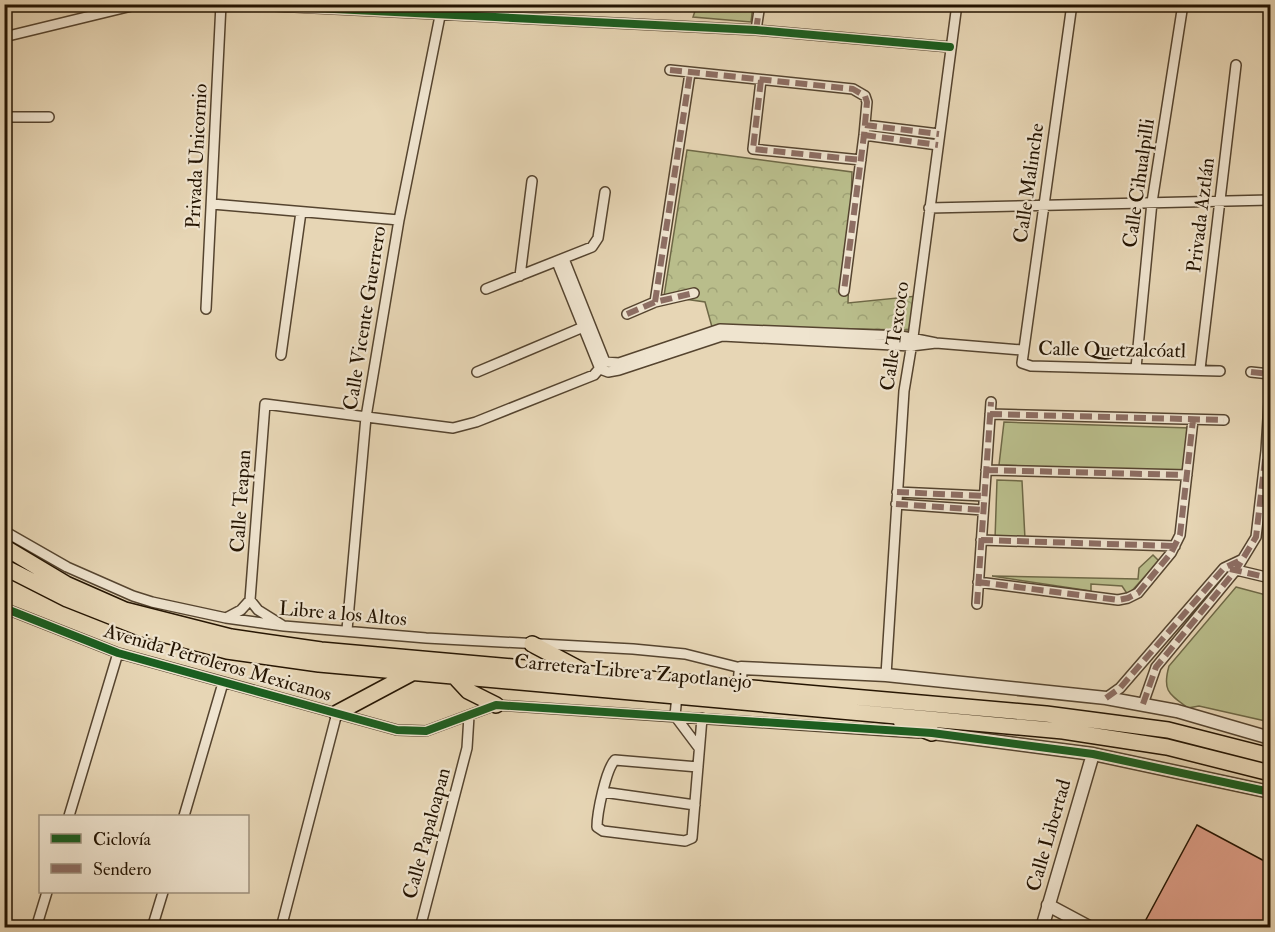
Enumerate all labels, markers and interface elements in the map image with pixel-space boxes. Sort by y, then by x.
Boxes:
street label: Privada Unicornio [180,83,213,229]
street label: Calle Cihualpilli [1117,117,1161,249]
street label: Calle Malinche [1008,122,1049,245]
street label: Privada Aztlán [1181,156,1220,274]
street label: Calle Vicente Guerrero [338,224,391,412]
street label: Calle Texcoco [874,280,915,392]
street label: Calle Quetzalcóatl [1038,336,1186,363]
street label: Calle Teapan [224,449,258,553]
street label: Libre a los Altos [278,595,408,632]
street label: Avenida Petroleros Mexicanos [100,618,335,707]
street label: Carretera Libre a Zapotlanejo [513,649,753,695]
street label: Calle Papaloapan [397,765,457,902]
street label: Calle Libertad [1021,776,1076,894]
legend [39,815,249,893]
text: Ciclovía [93,828,152,851]
text: Sendero [93,858,152,881]

